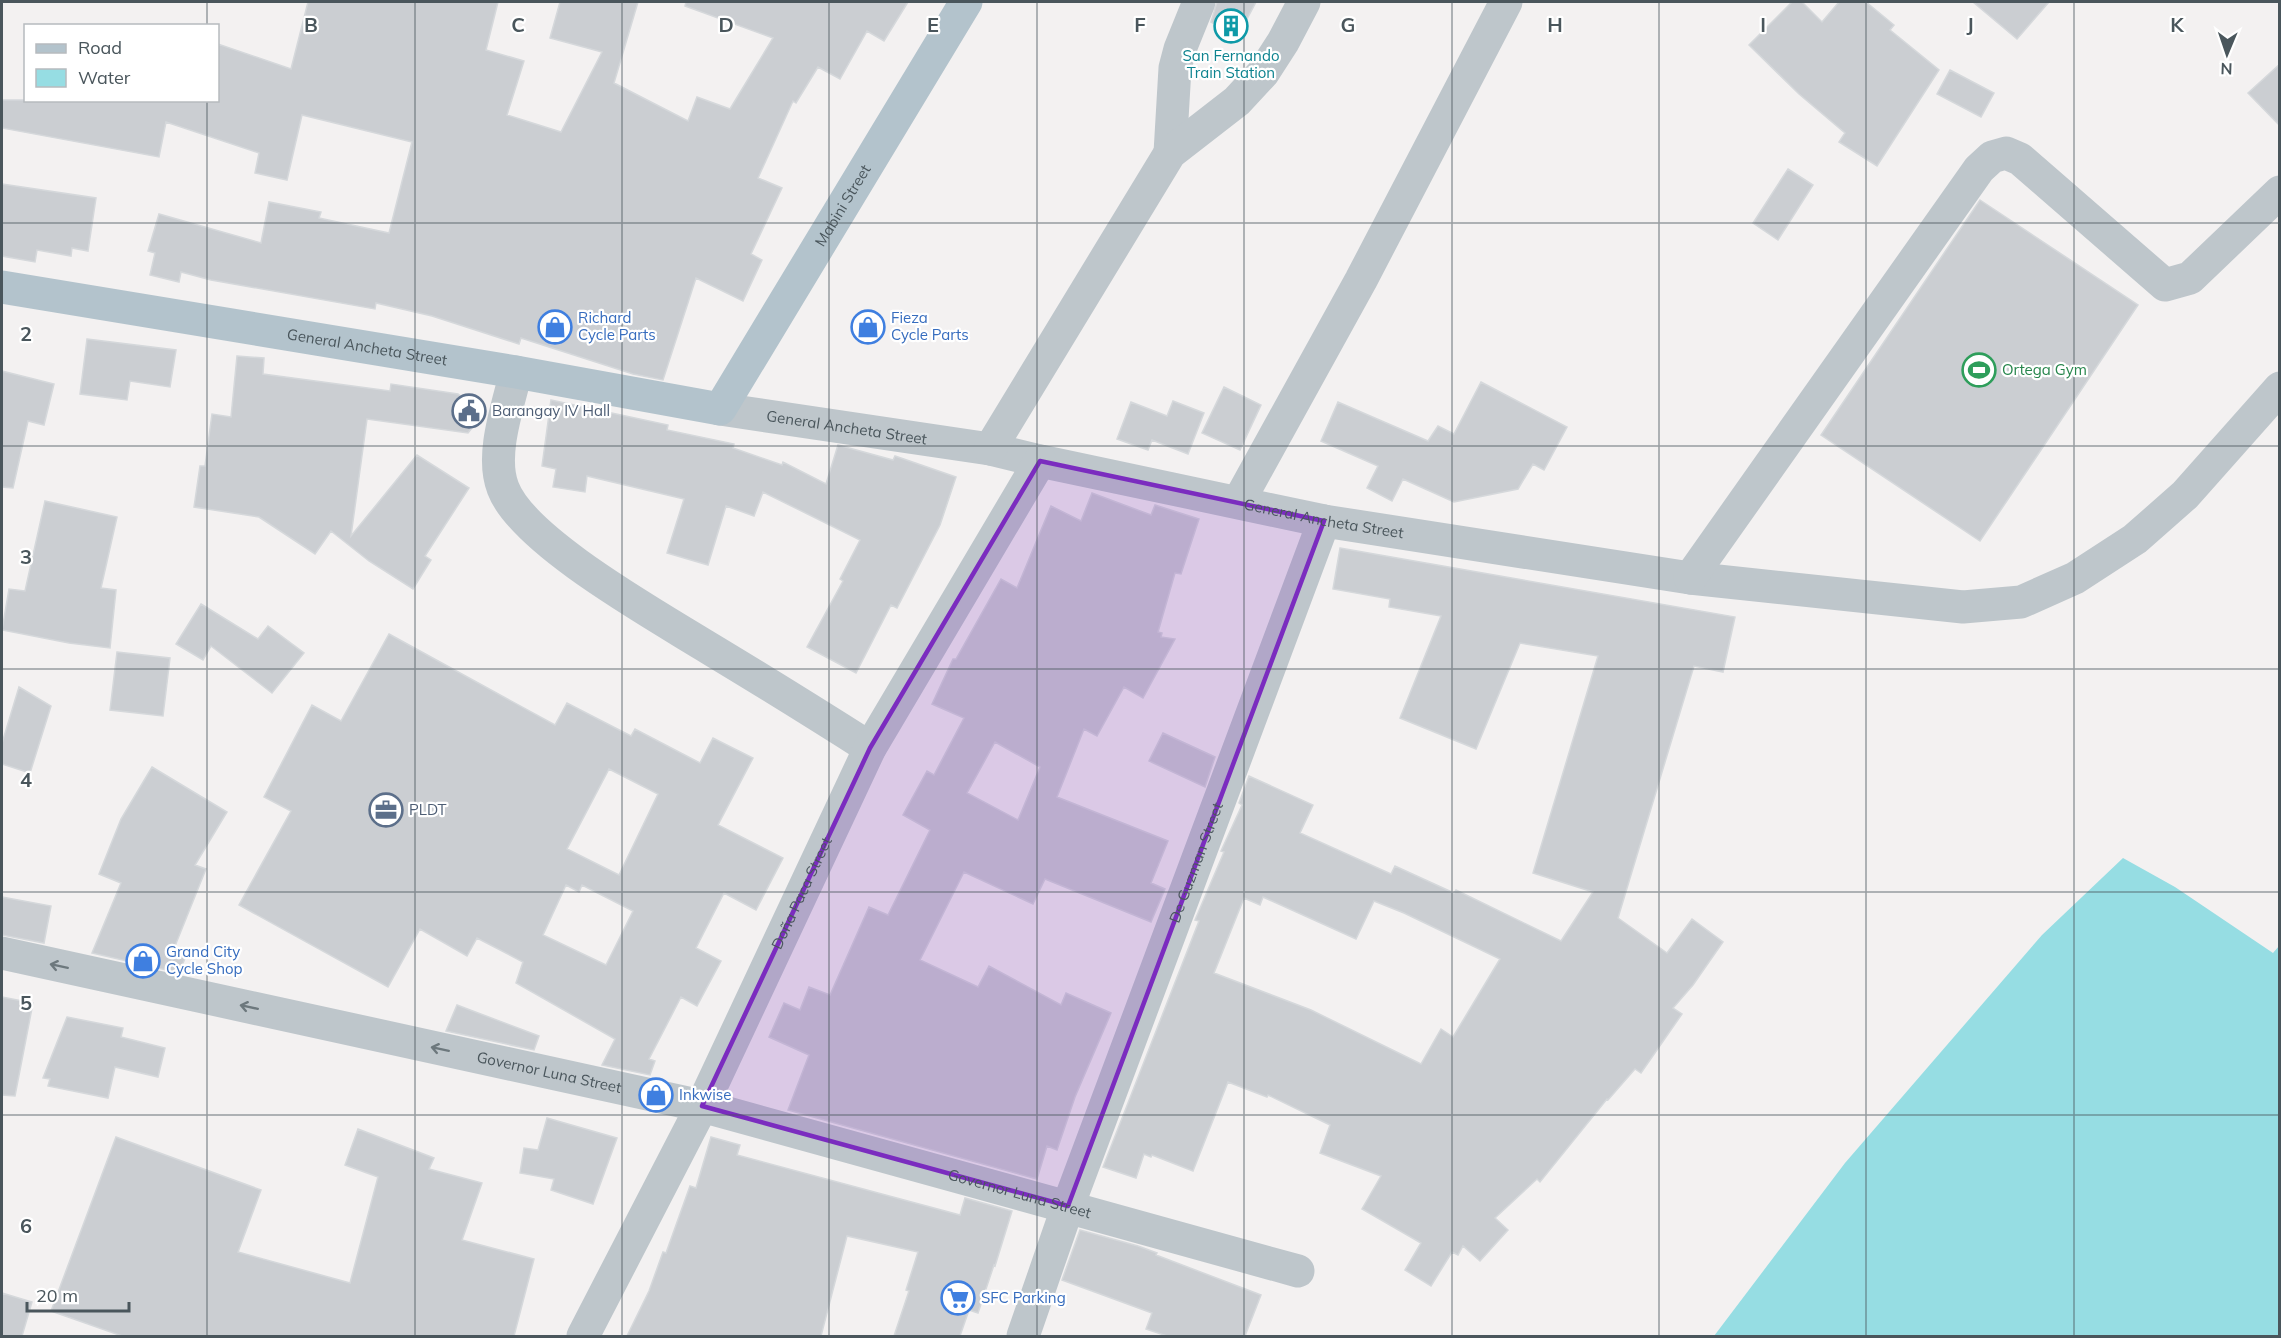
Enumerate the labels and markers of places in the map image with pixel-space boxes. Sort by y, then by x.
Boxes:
building icon: San Fernando Train Station [1213,8,1249,44]
place label: San Fernando Train Station [1183,46,1279,82]
place label: Richard Cycle Parts [578,308,656,344]
place label: Fieza Cycle Parts [891,308,969,344]
shop icon: Richard Cycle Parts [537,309,573,345]
shop icon: Fieza Cycle Parts [850,309,886,345]
sports icon: Ortega Gym [1961,352,1997,388]
place label: Ortega Gym [2002,360,2087,379]
public building icon: Barangay IV Hall [451,393,487,429]
place label: Barangay IV Hall [492,401,610,420]
office icon: PLDT [368,792,404,828]
place label: PLDT [409,800,447,819]
place label: Grand City Cycle Shop [166,942,243,978]
shop icon: Grand City Cycle Shop [125,943,161,979]
shop icon: Inkwise [638,1077,674,1113]
place label: Inkwise [679,1085,731,1104]
supermarket icon: SFC Parking [940,1280,976,1316]
place label: SFC Parking [981,1288,1066,1307]

